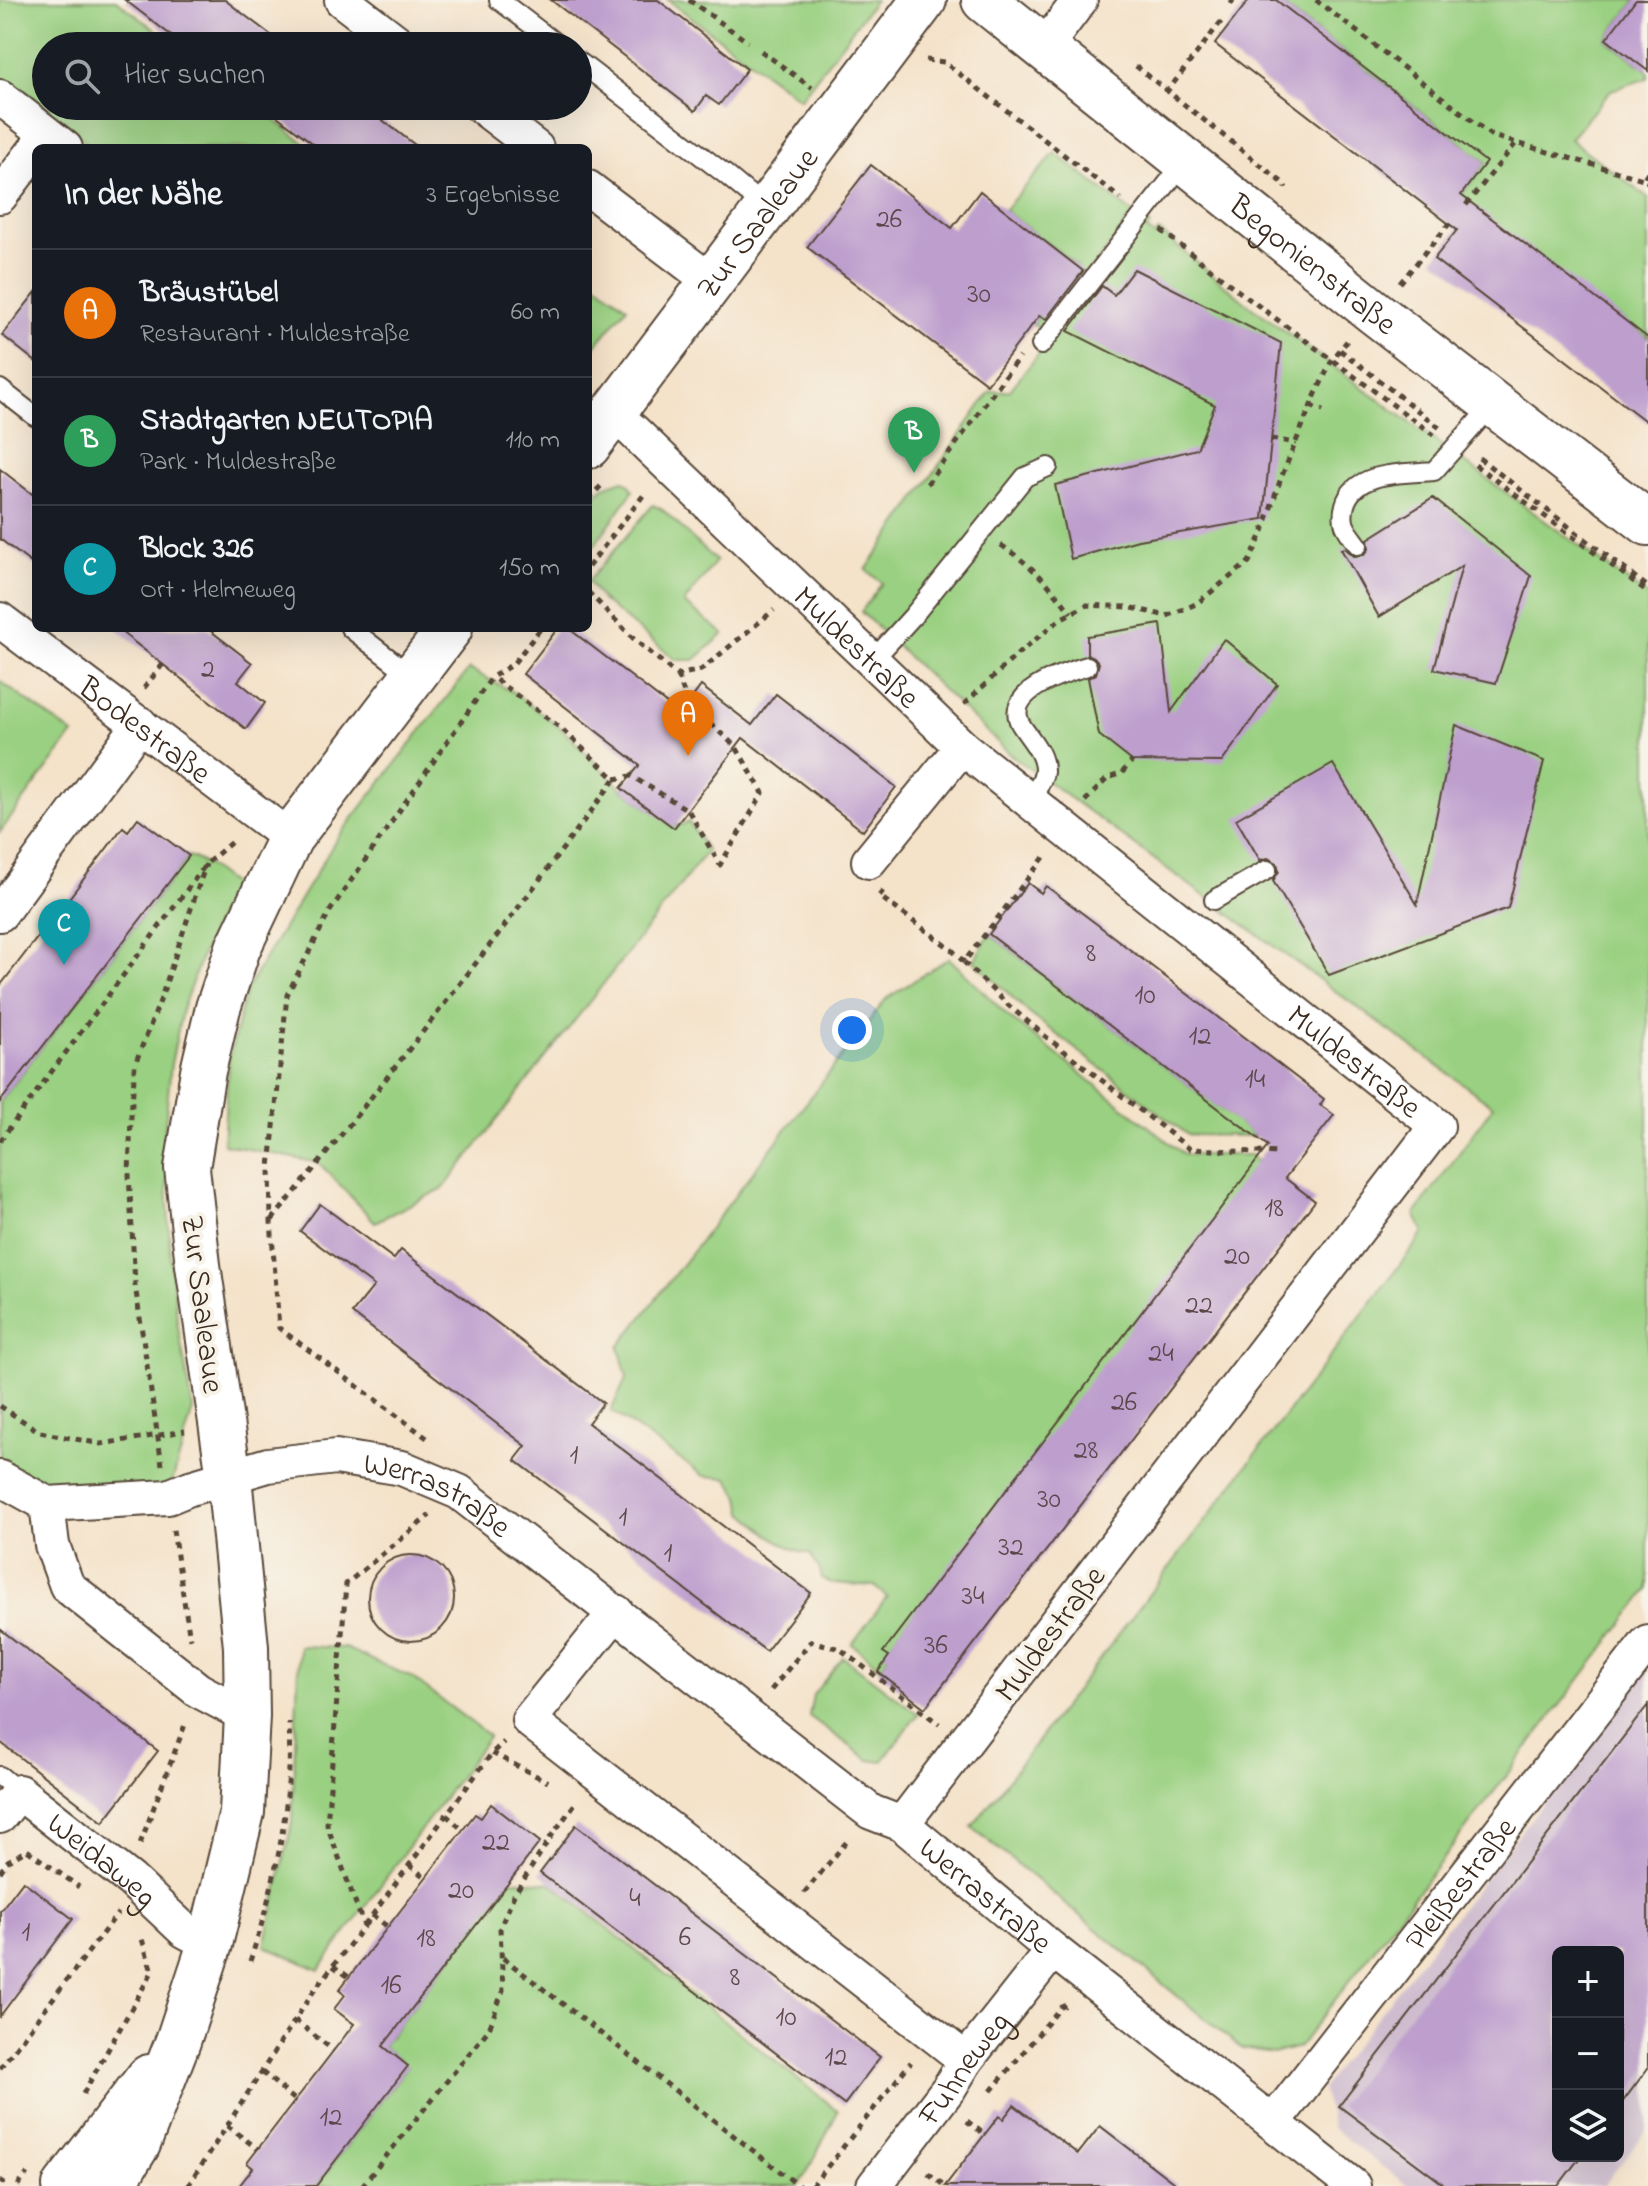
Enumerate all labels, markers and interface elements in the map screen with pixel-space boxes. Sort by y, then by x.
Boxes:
search box [32,32,592,120]
icon: search [60,54,104,98]
text: Hier suchen [124,54,265,98]
street label: Zur Saaleaue [687,138,832,310]
text: In der Nähe [64,171,222,221]
text: 3 Ergebnisse [426,177,560,215]
street label: Begonienstraße [1216,184,1406,349]
house number: 26 [876,200,902,241]
text: Bräustübel [140,272,278,316]
house number: 30 [967,275,991,316]
text: A [82,294,98,332]
text: 60 m [511,294,560,332]
text: Restaurant · Muldestraße [140,316,410,354]
text: Stadtgarten NEUTOPIA [140,400,433,444]
pin: B [888,407,940,473]
text: B [81,422,99,460]
text: 110 m [506,422,560,460]
text: Park · Muldestraße [140,444,336,482]
text: Block 326 [140,528,254,572]
text: C [83,550,97,588]
text: 150 m [499,550,560,588]
text: Ort · Helmeweg [140,572,296,610]
street label: Muldestraße [781,576,930,722]
house number: 2 [201,650,215,691]
street label: Bodestraße [66,666,220,798]
pin: A [662,690,714,756]
pin: C [38,899,90,965]
house number: 8 [1086,934,1096,975]
house number: 10 [1134,976,1156,1017]
street label: Muldestraße [1275,995,1431,1132]
your location [832,1010,872,1050]
house number: 12 [1189,1017,1211,1058]
house number: 14 [1245,1060,1266,1101]
house number: 18 [1264,1189,1284,1230]
street label: Zur Saaleaue [166,1213,235,1397]
house number: 20 [1224,1237,1250,1278]
house number: 22 [1185,1286,1213,1327]
house number: 24 [1148,1334,1174,1375]
house number: 26 [1111,1383,1137,1424]
house number: 28 [1074,1431,1098,1472]
house number: 1 [570,1436,579,1477]
street label: Werrastraße [360,1442,520,1552]
house number: 30 [1037,1480,1061,1521]
house number: 1 [619,1498,628,1539]
house number: 32 [998,1528,1024,1569]
house number: 1 [664,1534,673,1575]
street label: Muldestraße [985,1556,1119,1713]
house number: 34 [961,1577,985,1618]
house number: 36 [924,1626,948,1667]
street label: Weidaweg [36,1802,166,1920]
street label: Pleißestraße [1395,1808,1530,1962]
house number: 22 [482,1823,510,1864]
street label: Werrastraße [907,1827,1062,1967]
house number: 20 [448,1871,474,1912]
house number: 4 [629,1879,641,1920]
house number: 1 [22,1913,31,1954]
house number: 6 [679,1918,691,1959]
house number: 18 [416,1919,436,1960]
map controls [1552,1946,1624,2162]
button: + [1552,1946,1624,2018]
house number: 8 [730,1958,740,1999]
house number: 16 [380,1966,402,2007]
house number: 10 [775,1998,797,2039]
street label: Fuhneweg [907,2002,1023,2138]
button: − [1552,2018,1624,2090]
house number: 12 [825,2038,847,2079]
button: layers [1552,2090,1624,2162]
house number: 12 [320,2098,342,2139]

